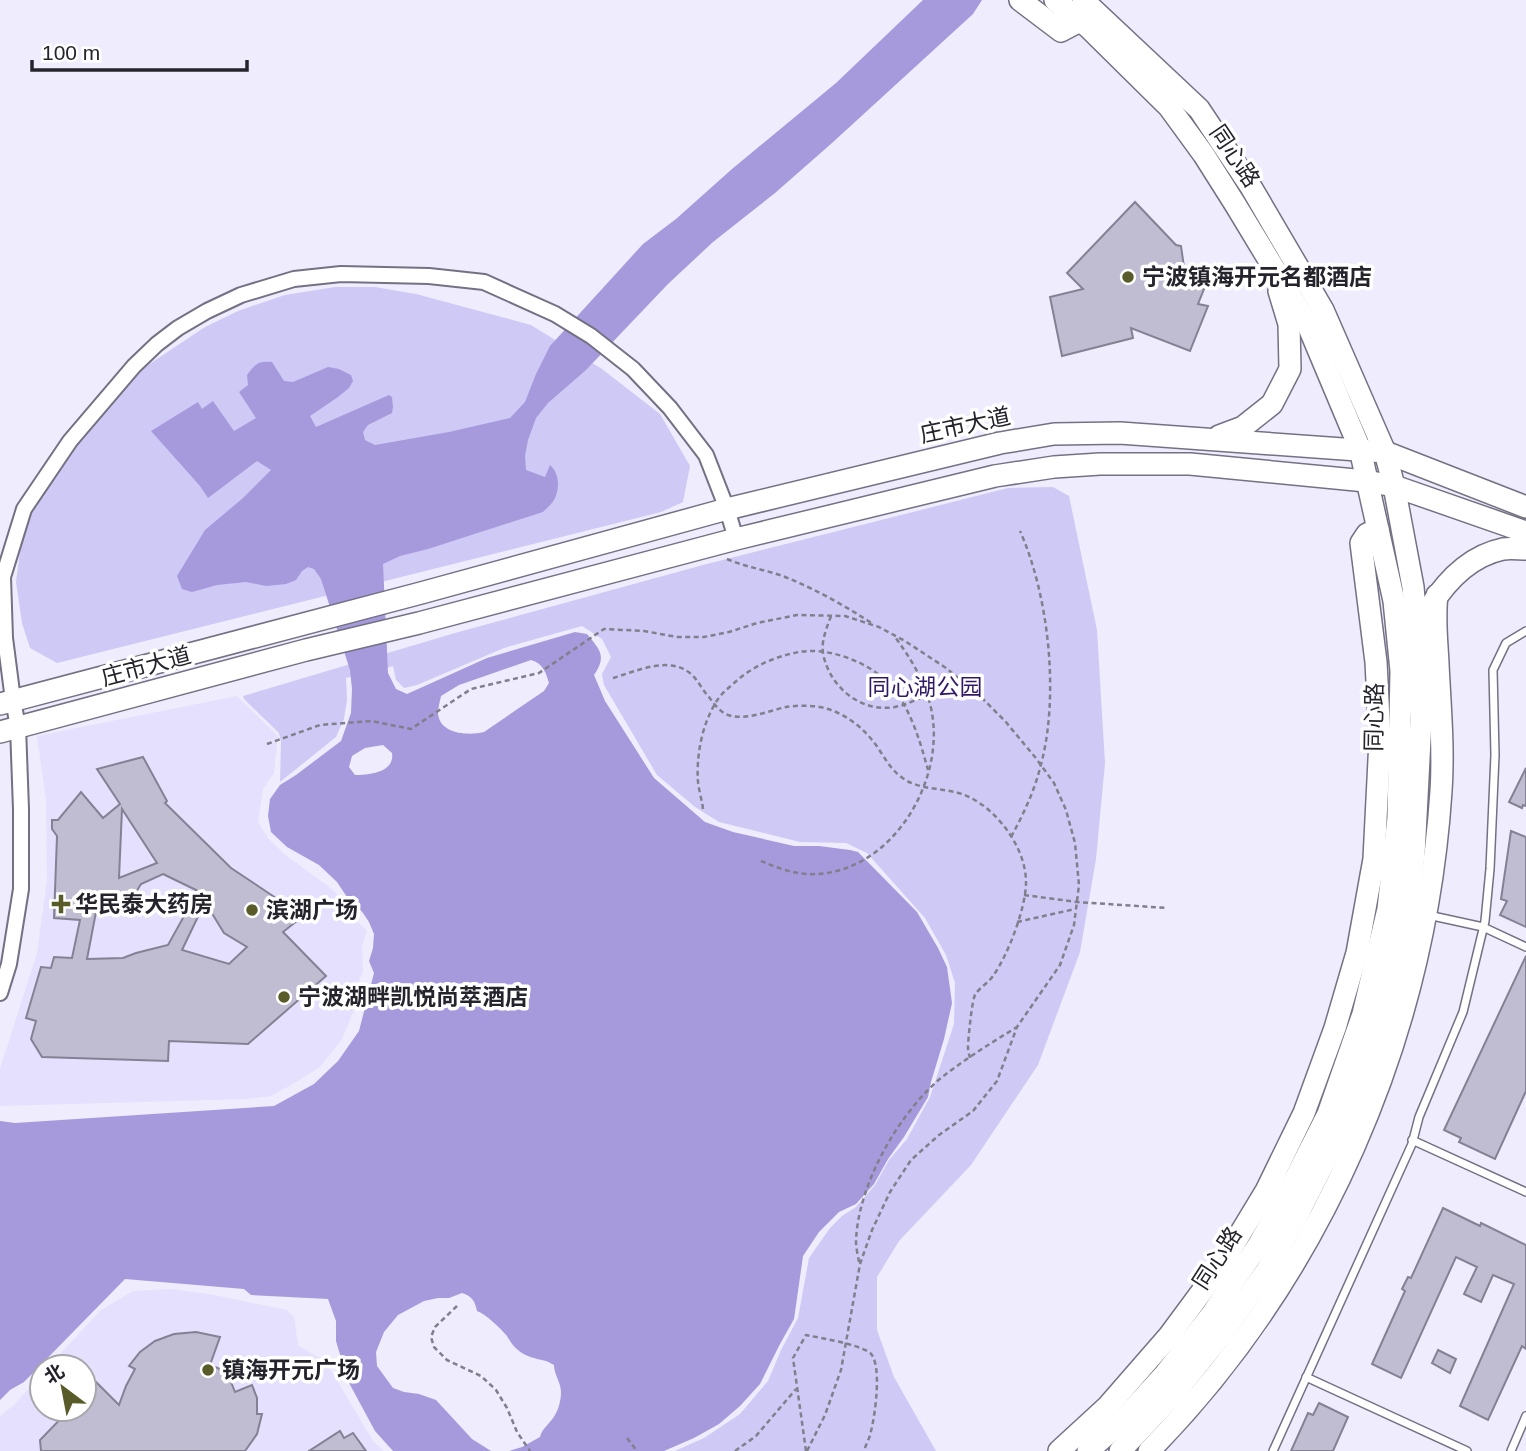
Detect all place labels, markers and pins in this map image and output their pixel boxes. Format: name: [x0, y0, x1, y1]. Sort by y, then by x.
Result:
place label: 宁波镇海开元名都酒店: [1142, 264, 1372, 290]
marker: 宁波镇海开元名都酒店: [1120, 269, 1136, 285]
place label: 华民泰大药房: [75, 891, 213, 917]
marker: 华民泰大药房: [53, 896, 69, 912]
place label: 滨湖广场: [266, 897, 358, 923]
marker: 滨湖广场: [244, 902, 260, 918]
place label: 宁波湖畔凯悦尚萃酒店: [298, 984, 528, 1010]
marker: 宁波湖畔凯悦尚萃酒店: [276, 989, 292, 1005]
place label: 镇海开元广场: [222, 1357, 360, 1383]
marker: 镇海开元广场: [200, 1362, 216, 1378]

